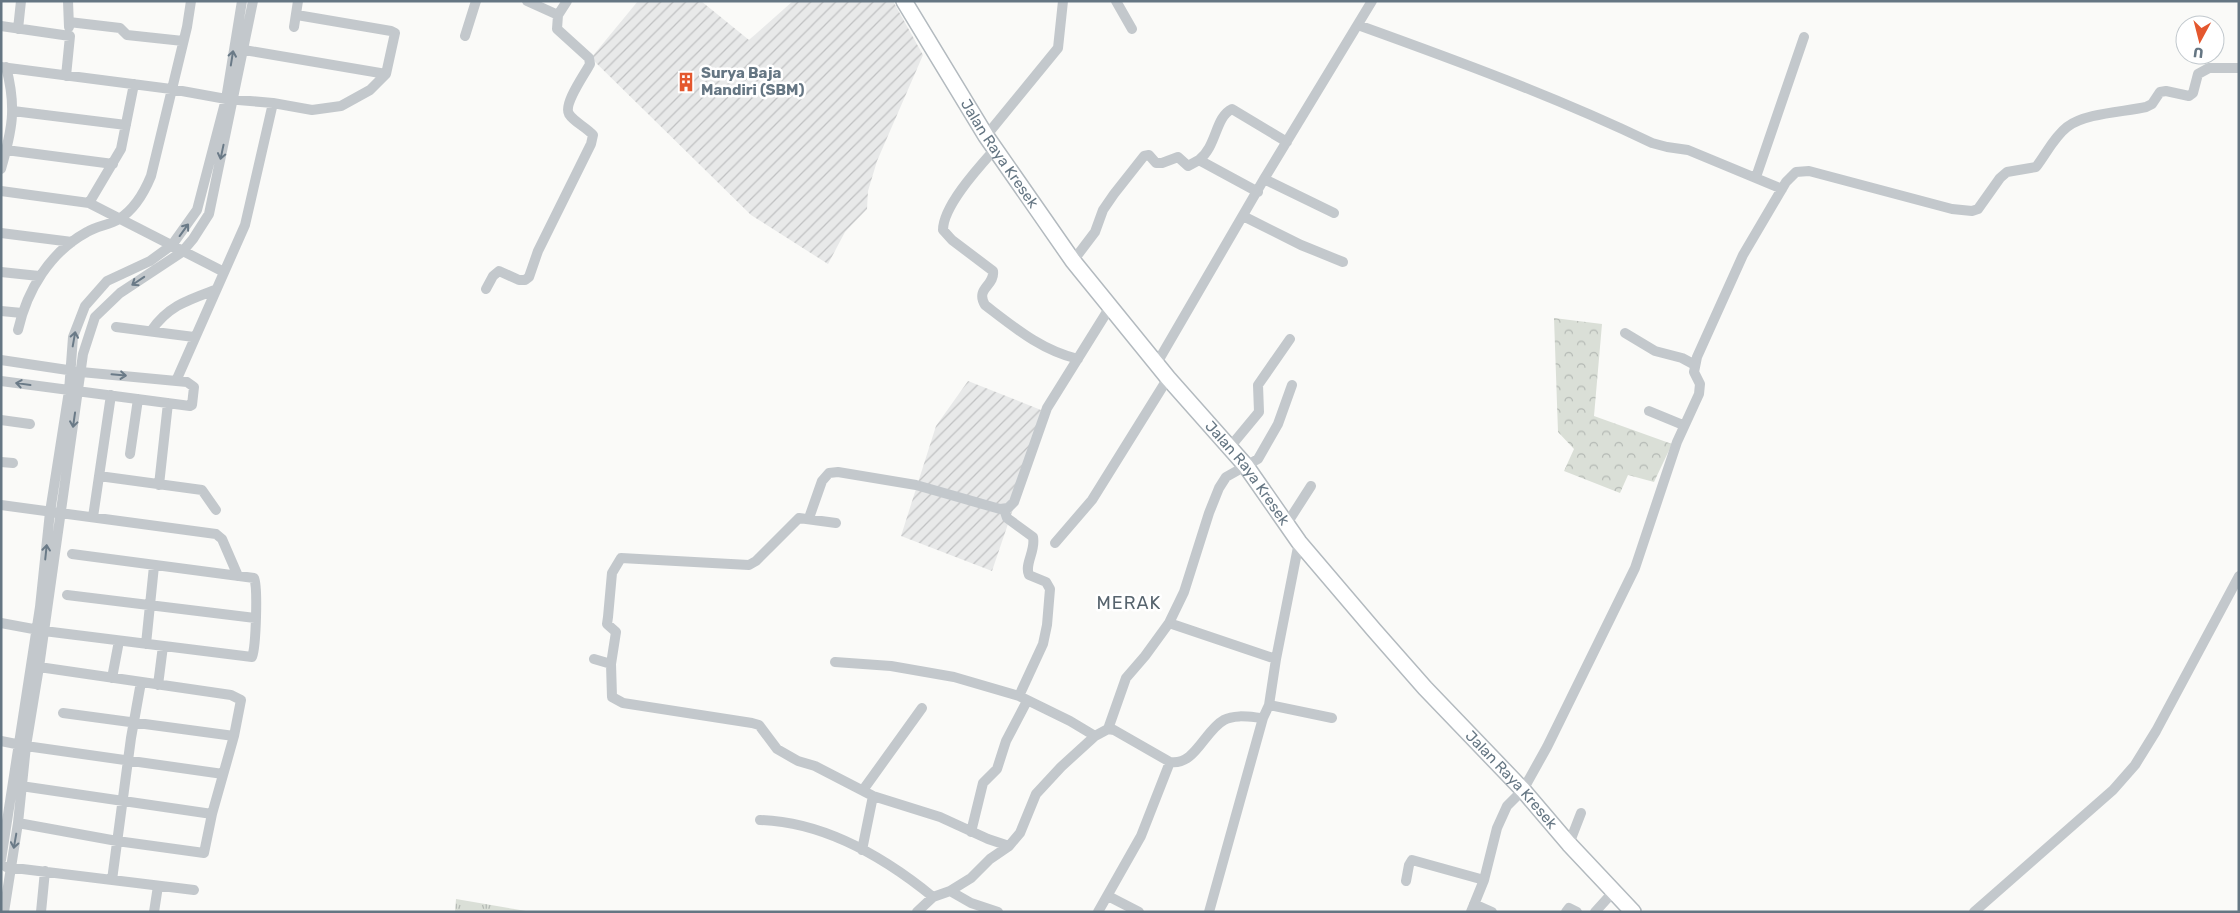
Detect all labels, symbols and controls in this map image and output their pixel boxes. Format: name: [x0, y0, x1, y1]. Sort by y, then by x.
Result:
north arrow: [2175, 15, 2225, 65]
text: U: [2192, 43, 2205, 61]
one-way arrow: [228, 50, 238, 66]
place label: Surya Baja Mandiri (SBM): [701, 64, 805, 99]
building icon: Surya Baja Mandiri (SBM): [675, 71, 697, 93]
street label: Jalan Raya Kresek: [957, 96, 1042, 212]
one-way arrow: [217, 143, 226, 159]
one-way arrow: [179, 223, 189, 237]
one-way arrow: [132, 276, 146, 286]
one-way arrow: [70, 332, 80, 348]
one-way arrow: [111, 371, 127, 380]
one-way arrow: [15, 379, 31, 389]
one-way arrow: [69, 412, 79, 428]
street label: Jalan Raya Kresek: [1201, 417, 1294, 529]
one-way arrow: [41, 545, 50, 561]
district label: MERAK: [1097, 592, 1161, 614]
street label: Jalan Raya Kresek: [1462, 727, 1561, 833]
one-way arrow: [10, 833, 20, 849]

